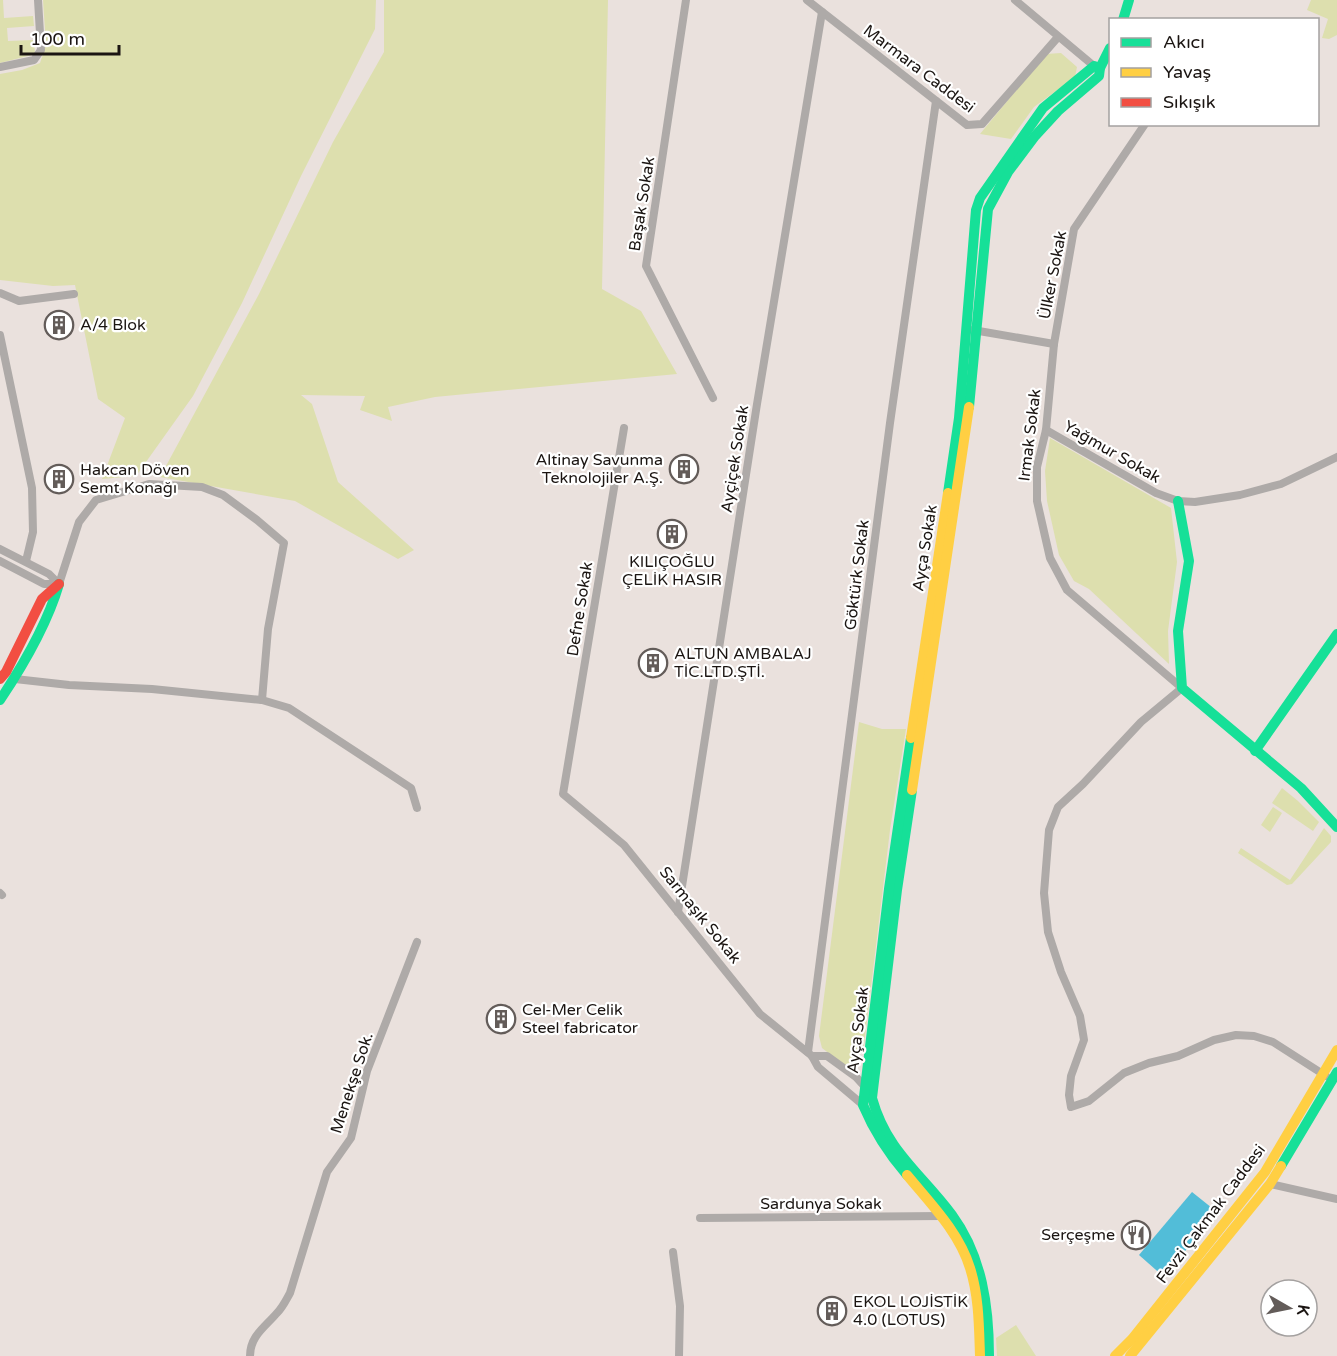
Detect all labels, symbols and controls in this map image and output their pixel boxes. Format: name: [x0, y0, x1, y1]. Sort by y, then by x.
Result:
scale bar: [21, 18, 118, 56]
legend: [1109, 18, 1319, 126]
street label: Marmara Caddesi: [859, 21, 979, 117]
text: 100 m: [30, 28, 85, 50]
text: Akıcı: [1163, 31, 1205, 53]
text: Yavaş: [1163, 61, 1211, 83]
text: Sıkışık: [1163, 91, 1216, 113]
street label: Başak Sokak: [625, 155, 659, 253]
street label: Ülker Sokak: [1035, 229, 1071, 321]
building icon: A/4 Blok: [43, 309, 75, 341]
place label: A/4 Blok: [80, 315, 146, 335]
street label: Irmak Sokak: [1014, 387, 1046, 482]
street label: Ayçiçek Sokak: [717, 404, 753, 514]
street label: Yağmur Sokak: [1060, 416, 1164, 488]
place label: Altinay Savunma Teknolojiler A.Ş.: [535, 450, 663, 488]
building icon: Altinay Savunma Teknolojiler A.Ş.: [668, 453, 700, 485]
place label: Hakcan Döven Semt Konağı: [80, 460, 190, 498]
building icon: Hakcan Döven Semt Konağı: [43, 463, 75, 495]
street label: Ayça Sokak: [908, 503, 942, 593]
building icon: KILIÇOĞLU ÇELİK HASIR: [656, 518, 688, 550]
street label: Göktürk Sokak: [840, 518, 874, 631]
place label: KILIÇOĞLU ÇELİK HASIR: [622, 552, 722, 590]
street label: Defne Sokak: [563, 560, 597, 658]
place label: ALTUN AMBALAJ TİC.LTD.ŞTİ.: [674, 644, 812, 682]
building icon: ALTUN AMBALAJ TİC.LTD.ŞTİ.: [637, 647, 669, 679]
street label: Sarmaşık Sokak: [655, 862, 745, 968]
street label: Ayça Sokak: [843, 985, 873, 1075]
place label: Cel-Mer Celik Steel fabricator: [522, 1000, 639, 1038]
building icon: Cel-Mer Celik Steel fabricator: [485, 1003, 517, 1035]
street label: Menekşe Sok.: [326, 1030, 378, 1136]
street label: Fevzi Çakmak Caddesi: [1152, 1140, 1270, 1288]
street label: Sardunya Sokak: [760, 1194, 882, 1214]
restaurant icon: Serçeşme: [1120, 1219, 1152, 1251]
place label: Serçeşme: [1041, 1225, 1115, 1245]
north arrow: [1259, 1278, 1319, 1338]
place label: EKOL LOJİSTİK 4.0 (LOTUS): [853, 1292, 968, 1330]
building icon: EKOL LOJİSTİK 4.0 (LOTUS): [816, 1295, 848, 1327]
text: K: [1292, 1303, 1314, 1317]

